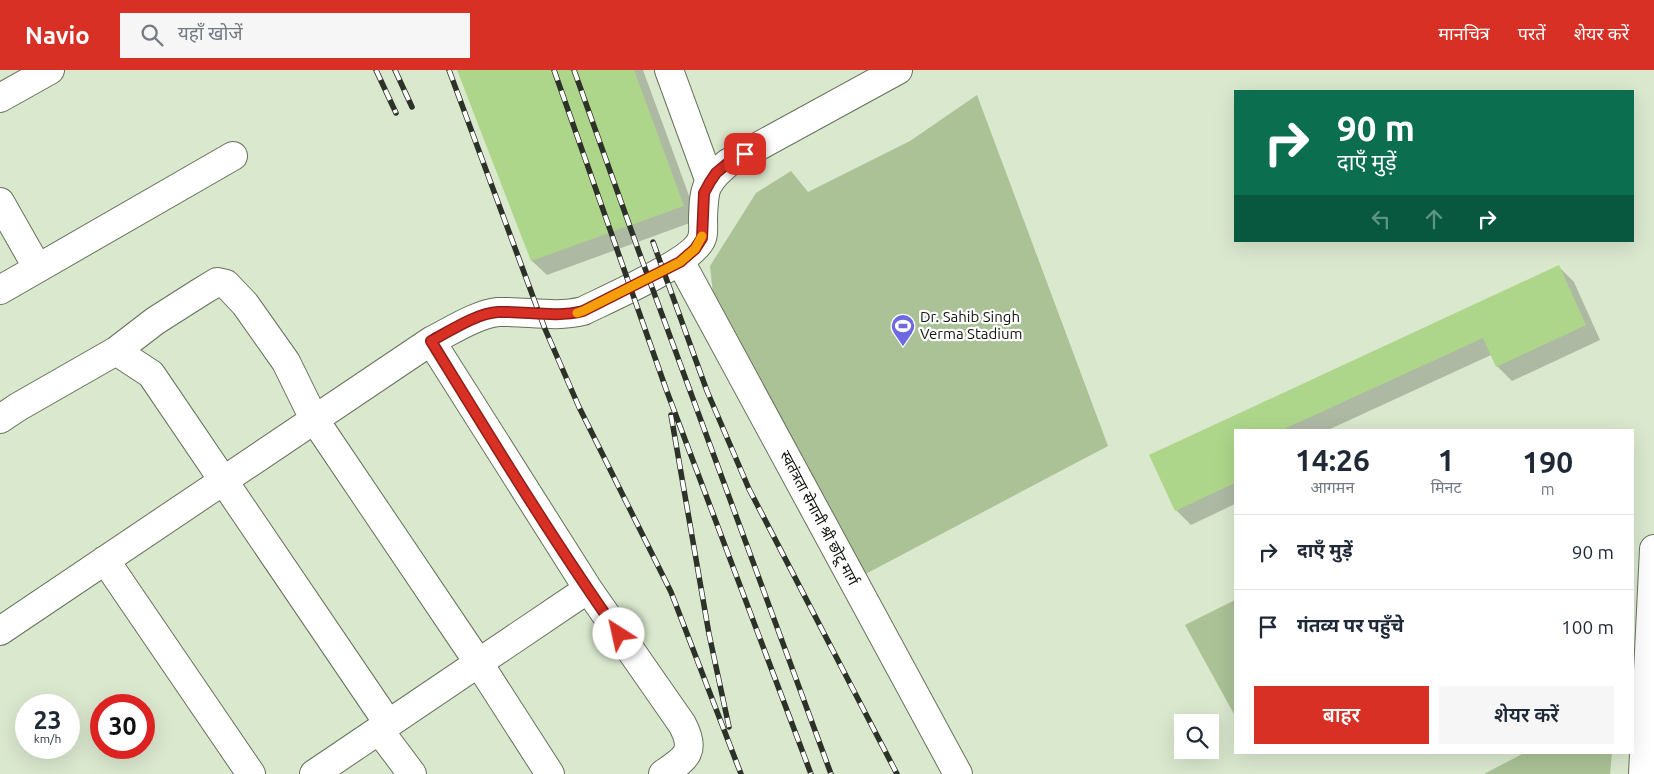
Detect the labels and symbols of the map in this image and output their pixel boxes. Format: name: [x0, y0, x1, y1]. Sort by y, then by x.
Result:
pin: [724, 133, 766, 175]
place label: Dr. Sahib Singh Verma Stadium: [920, 308, 1022, 342]
sports icon: Dr. Sahib Singh Verma Stadium: [890, 313, 916, 347]
street label: स्वतंत्रता सेनानी श्री छोटू मार्ग: [775, 448, 863, 590]
position arrow: [592, 607, 644, 659]
speed limit sign: 30: [90, 694, 155, 759]

